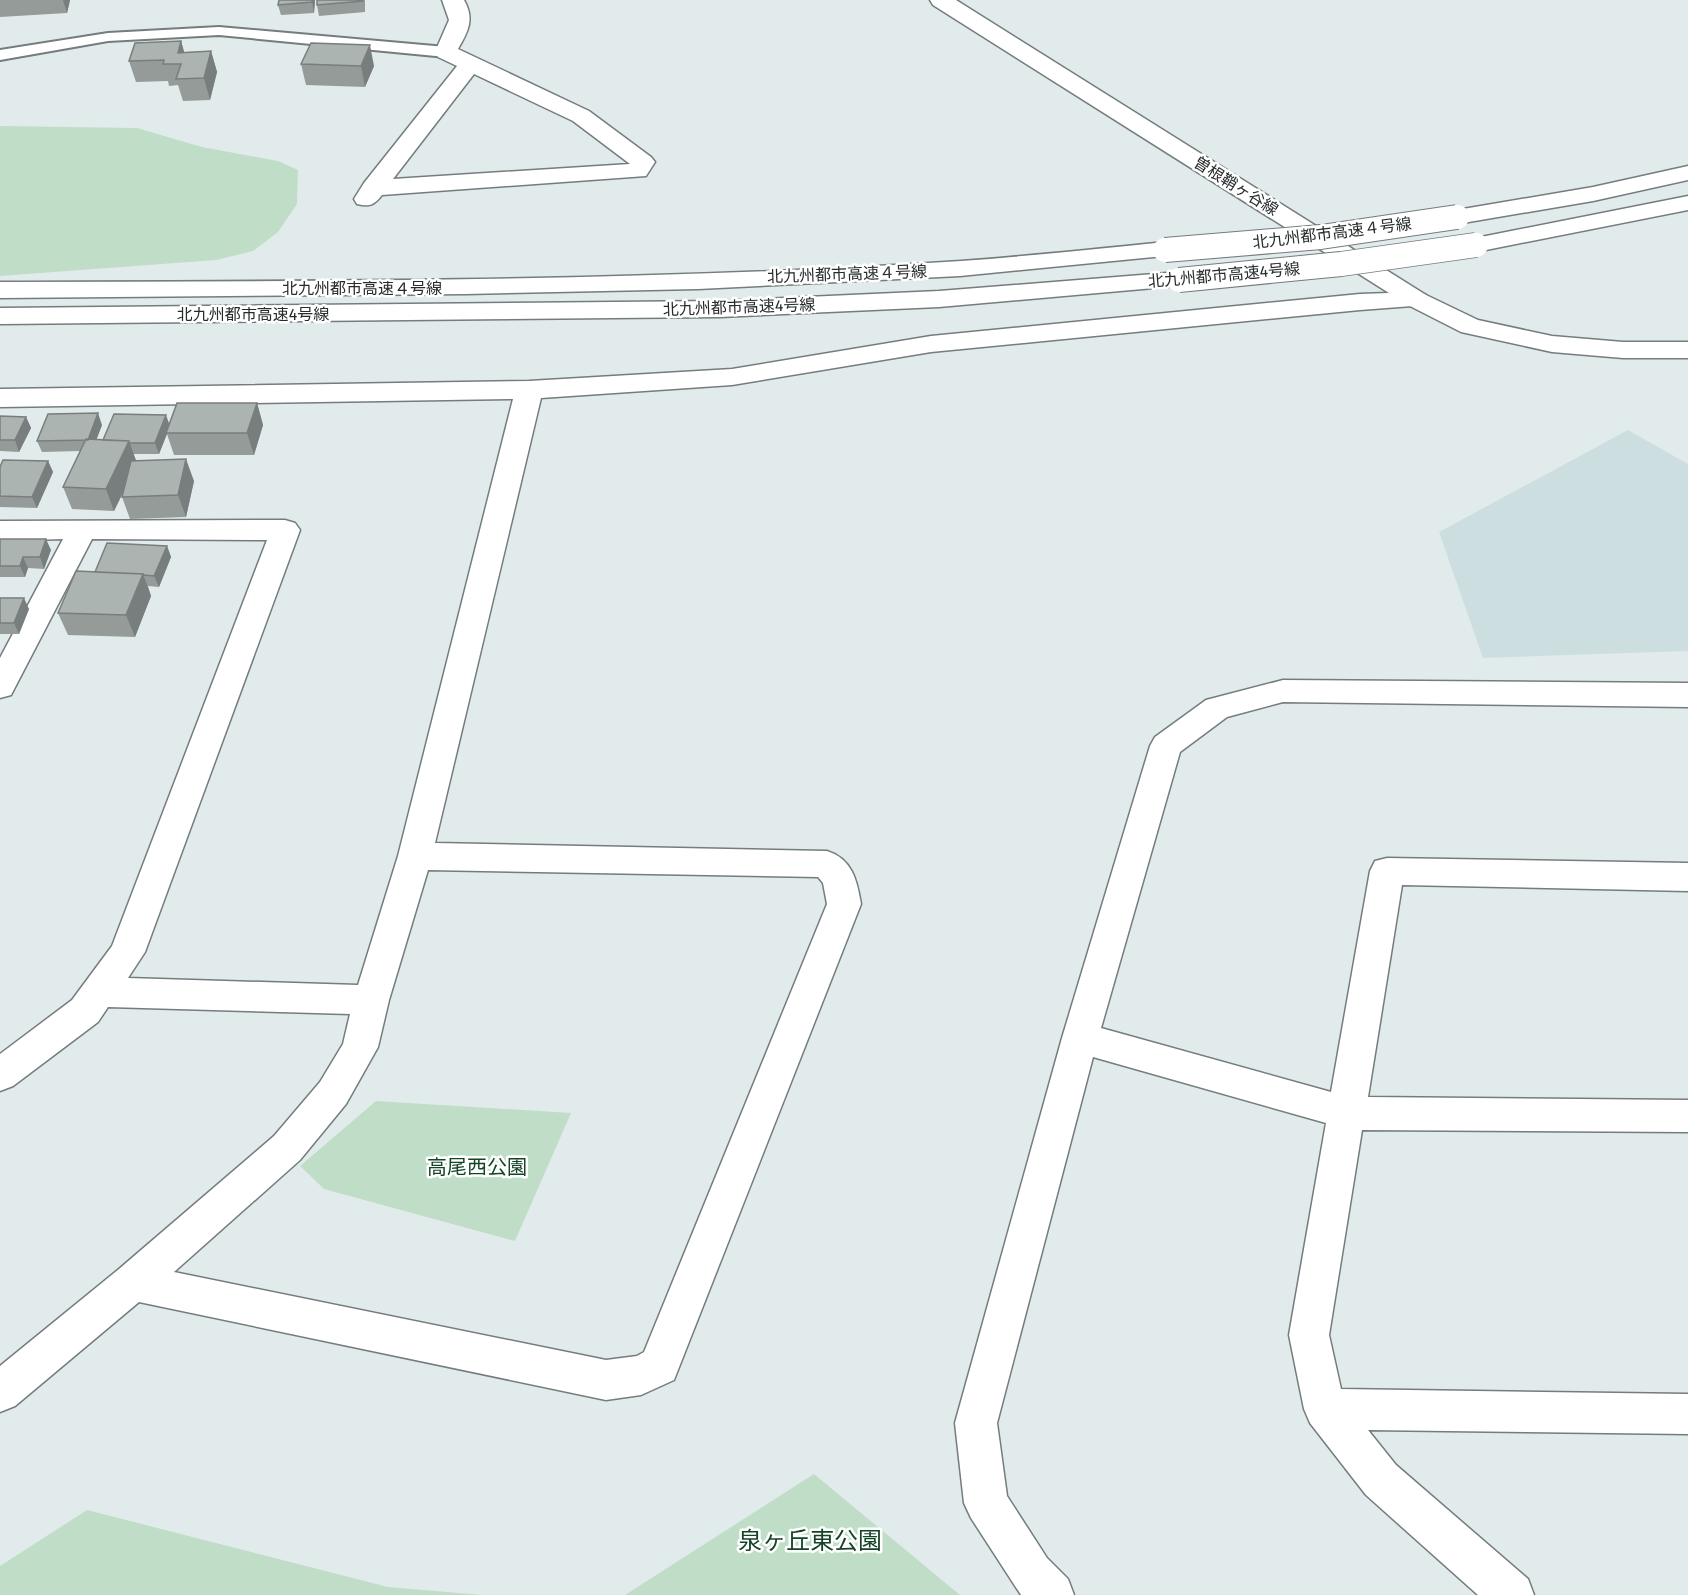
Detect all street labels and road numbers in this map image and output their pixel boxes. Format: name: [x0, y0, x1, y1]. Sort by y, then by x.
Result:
street label: 曽根鞘ヶ谷線: [1190, 153, 1282, 219]
street label: 北九州都市高速４号線: [1251, 214, 1413, 252]
street label: 北九州都市高速4号線: [1147, 259, 1301, 291]
street label: 北九州都市高速４号線: [767, 262, 927, 286]
street label: 北九州都市高速４号線: [282, 279, 442, 298]
street label: 北九州都市高速4号線: [662, 295, 816, 319]
street label: 北九州都市高速4号線: [177, 305, 329, 324]

